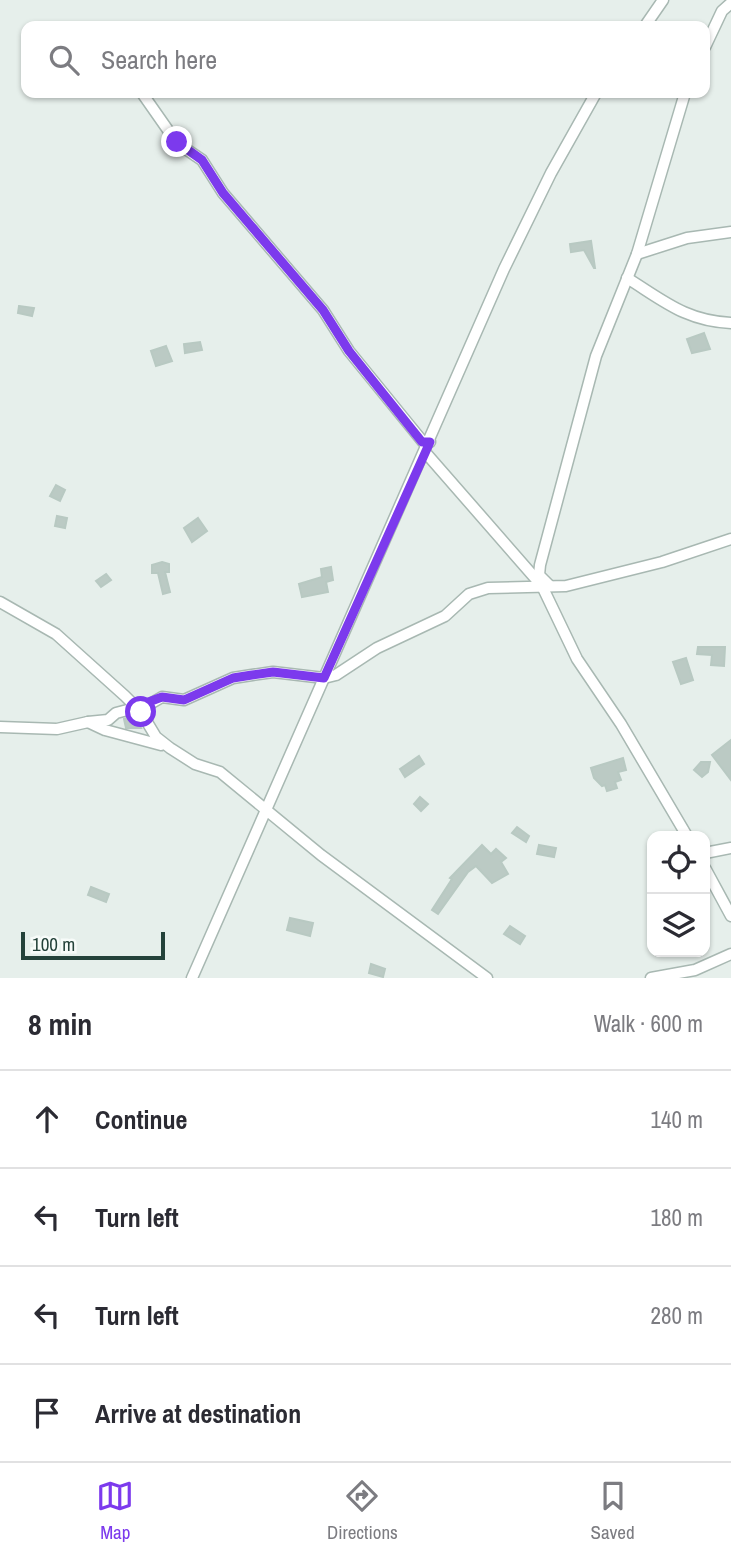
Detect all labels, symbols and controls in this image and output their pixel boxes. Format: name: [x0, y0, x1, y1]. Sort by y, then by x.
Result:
search box: [21, 21, 710, 98]
icon: search: [45, 41, 83, 79]
text: Search here: [101, 42, 217, 77]
route end: [161, 126, 192, 157]
route start: [125, 696, 156, 727]
map controls: [647, 831, 710, 957]
button: locate: [647, 831, 710, 894]
button: layers: [647, 894, 710, 957]
scale bar: [21, 929, 164, 961]
text: 100 m: [32, 931, 75, 957]
text: 8 min: [28, 1004, 92, 1044]
text: Walk · 600 m: [594, 1008, 703, 1039]
icon: ahead: [28, 1100, 66, 1138]
text: Continue: [95, 1102, 187, 1137]
text: 140 m: [651, 1104, 703, 1135]
icon: left: [28, 1198, 66, 1236]
text: Turn left: [95, 1200, 179, 1235]
text: 180 m: [651, 1202, 703, 1233]
icon: left: [28, 1296, 66, 1334]
text: Turn left: [95, 1298, 179, 1333]
text: 280 m: [651, 1300, 703, 1331]
icon: arrive: [28, 1394, 66, 1432]
text: Arrive at destination: [95, 1396, 301, 1431]
tab: Map: [96, 1477, 134, 1545]
tab: Directions: [327, 1477, 398, 1545]
tab: Saved: [591, 1477, 635, 1545]

